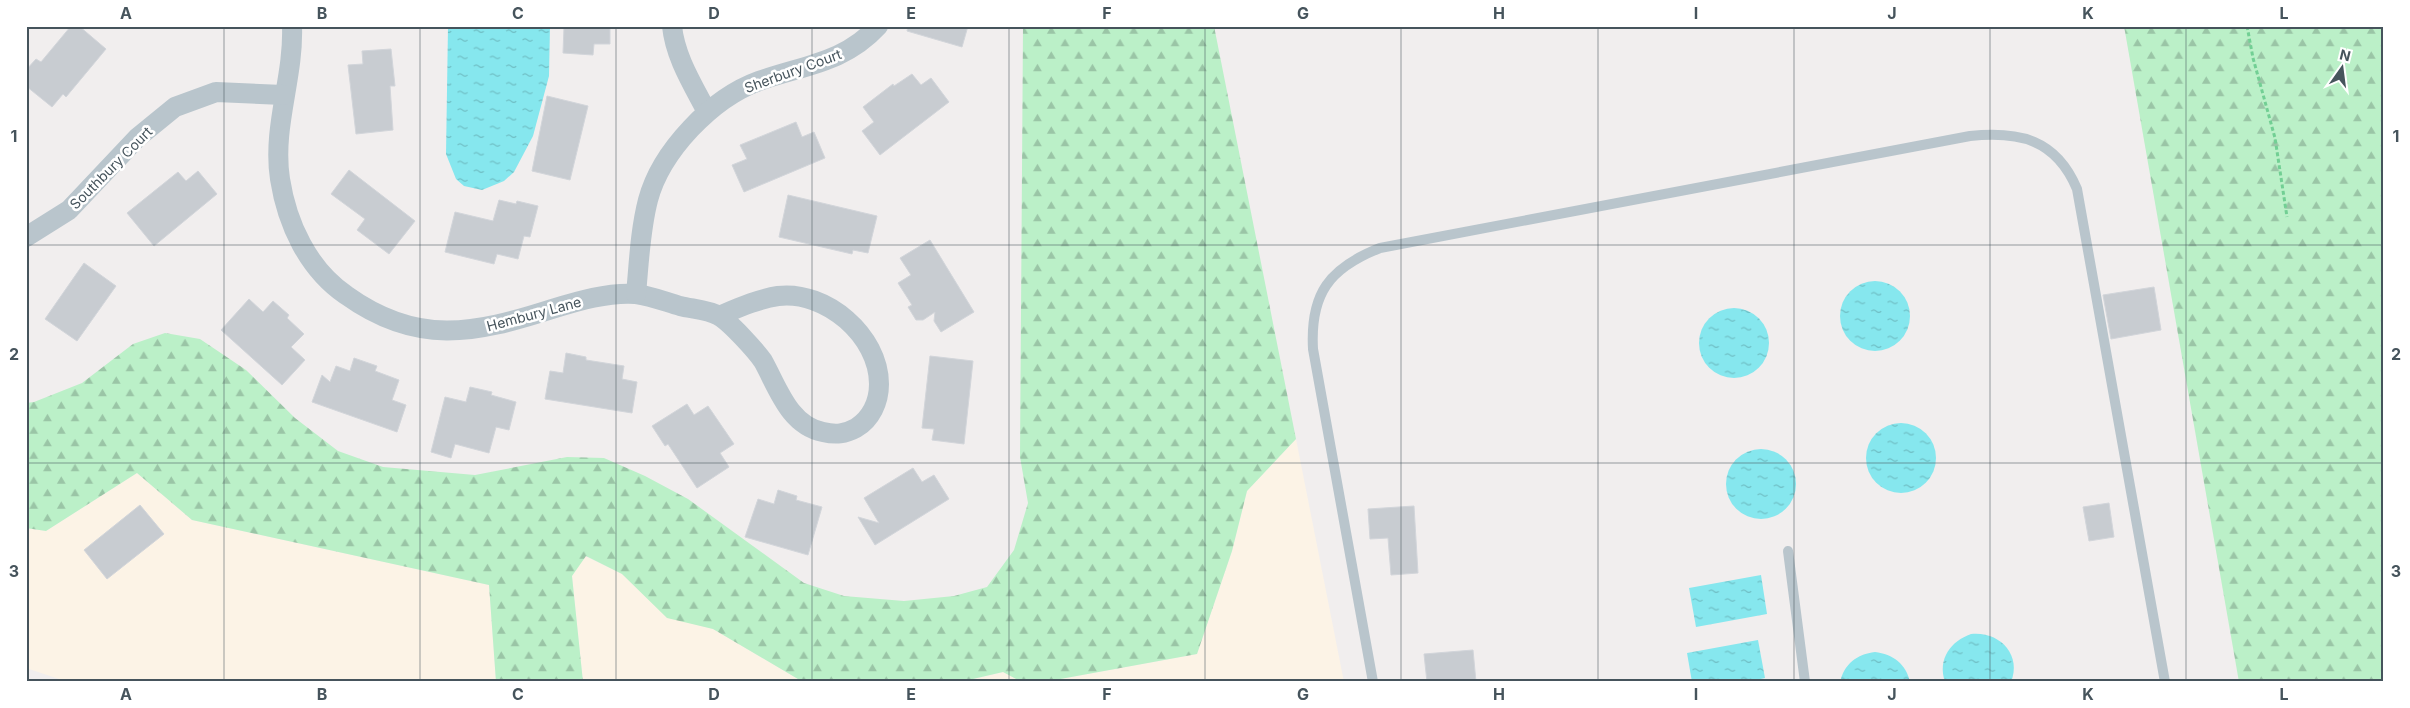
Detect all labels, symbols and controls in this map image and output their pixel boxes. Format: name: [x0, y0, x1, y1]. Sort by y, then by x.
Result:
text: A: [120, 3, 132, 23]
text: B: [317, 3, 327, 23]
text: C: [512, 3, 524, 23]
text: D: [708, 3, 720, 23]
text: E: [906, 3, 916, 23]
text: F: [1102, 3, 1112, 23]
text: G: [1297, 3, 1309, 23]
text: H: [1493, 3, 1505, 23]
text: I: [1694, 3, 1698, 23]
text: J: [1887, 3, 1897, 23]
text: K: [2082, 3, 2094, 23]
text: L: [2279, 3, 2289, 23]
north arrow: [2318, 42, 2368, 92]
street label: Sherbury Court: [742, 45, 844, 96]
text: N: [2338, 45, 2352, 64]
street label: Southbury Court: [66, 123, 156, 212]
text: 1: [11, 126, 17, 146]
text: 1: [2393, 126, 2399, 146]
street label: Hembury Lane: [485, 293, 583, 334]
text: 2: [9, 344, 19, 364]
text: 2: [2391, 344, 2401, 364]
text: 3: [9, 561, 19, 581]
text: 3: [2391, 561, 2401, 581]
text: A: [120, 684, 132, 704]
text: B: [317, 684, 327, 704]
text: C: [512, 684, 524, 704]
text: D: [708, 684, 720, 704]
text: E: [906, 684, 916, 704]
text: F: [1102, 684, 1112, 704]
text: G: [1297, 684, 1309, 704]
text: H: [1493, 684, 1505, 704]
text: I: [1694, 684, 1698, 704]
text: J: [1887, 684, 1897, 704]
text: K: [2082, 684, 2094, 704]
text: L: [2279, 684, 2289, 704]

